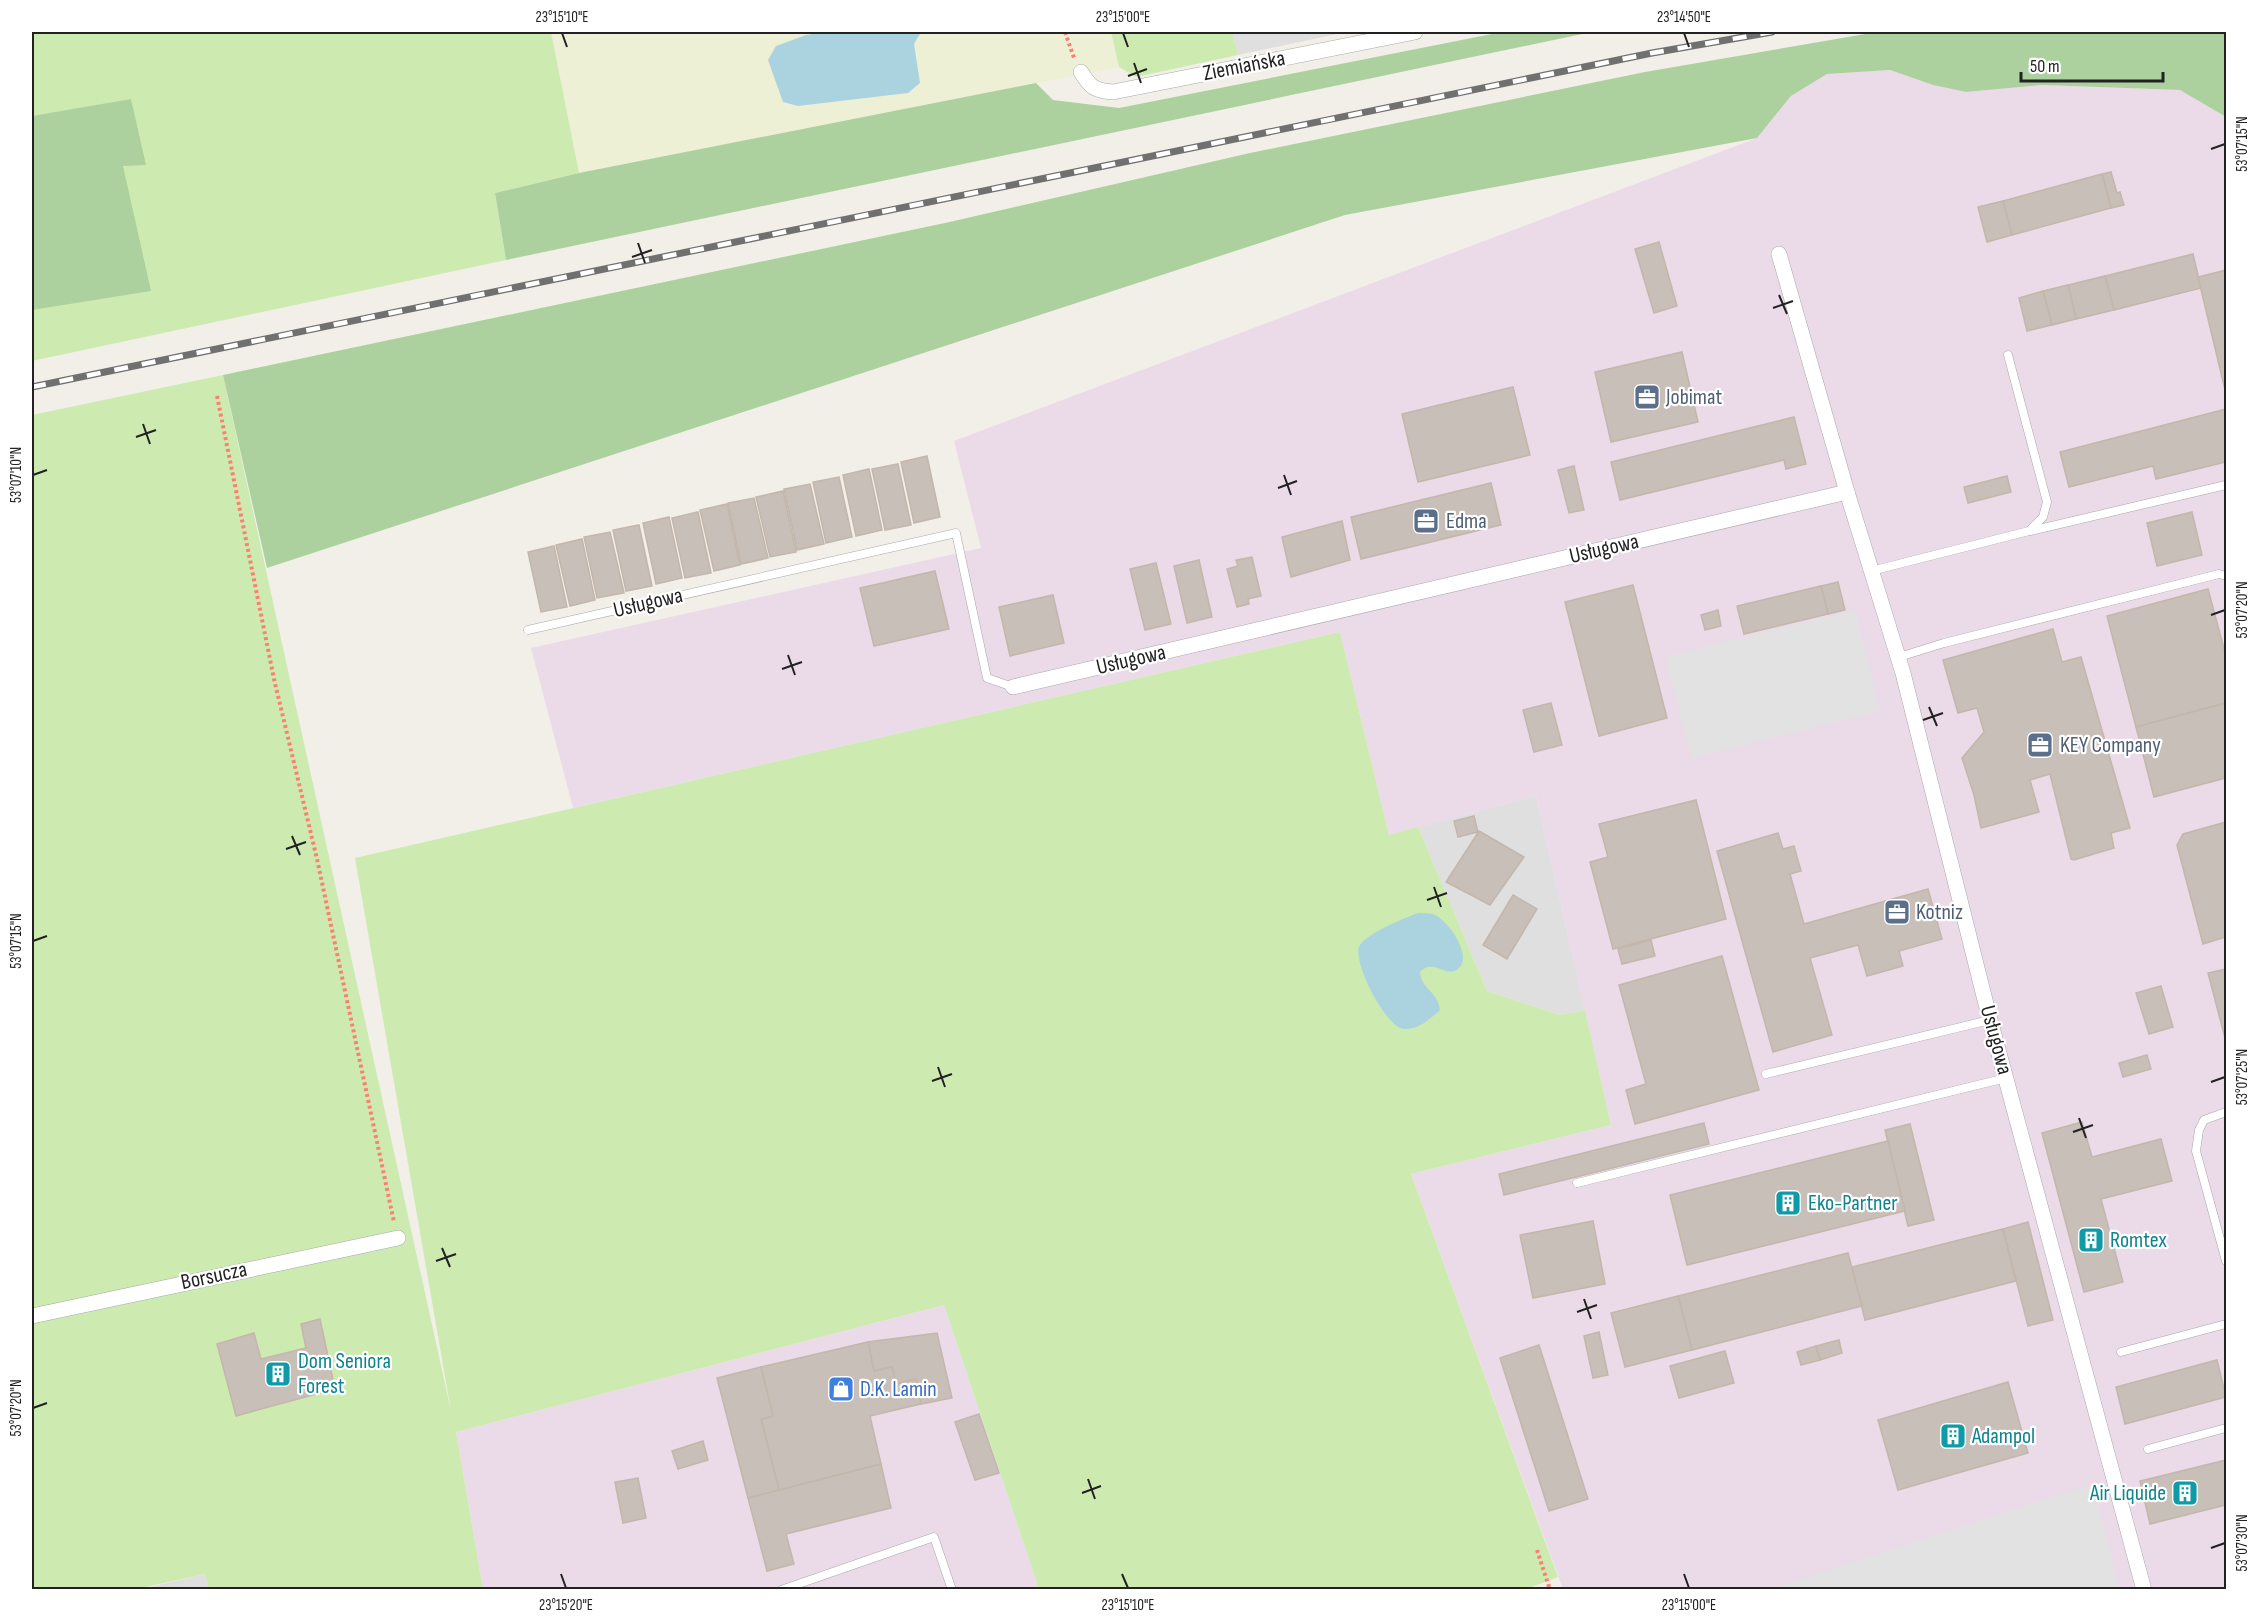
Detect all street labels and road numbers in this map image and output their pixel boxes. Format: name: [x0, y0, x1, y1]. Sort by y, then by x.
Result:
street label: Ziemiańska: [1201, 45, 1287, 87]
street label: Usługowa: [1567, 528, 1641, 570]
street label: Usługowa: [611, 582, 685, 624]
street label: Usługowa: [1094, 639, 1168, 681]
street label: Usługowa: [1974, 1003, 2018, 1077]
street label: Borsucza: [178, 1256, 250, 1296]

